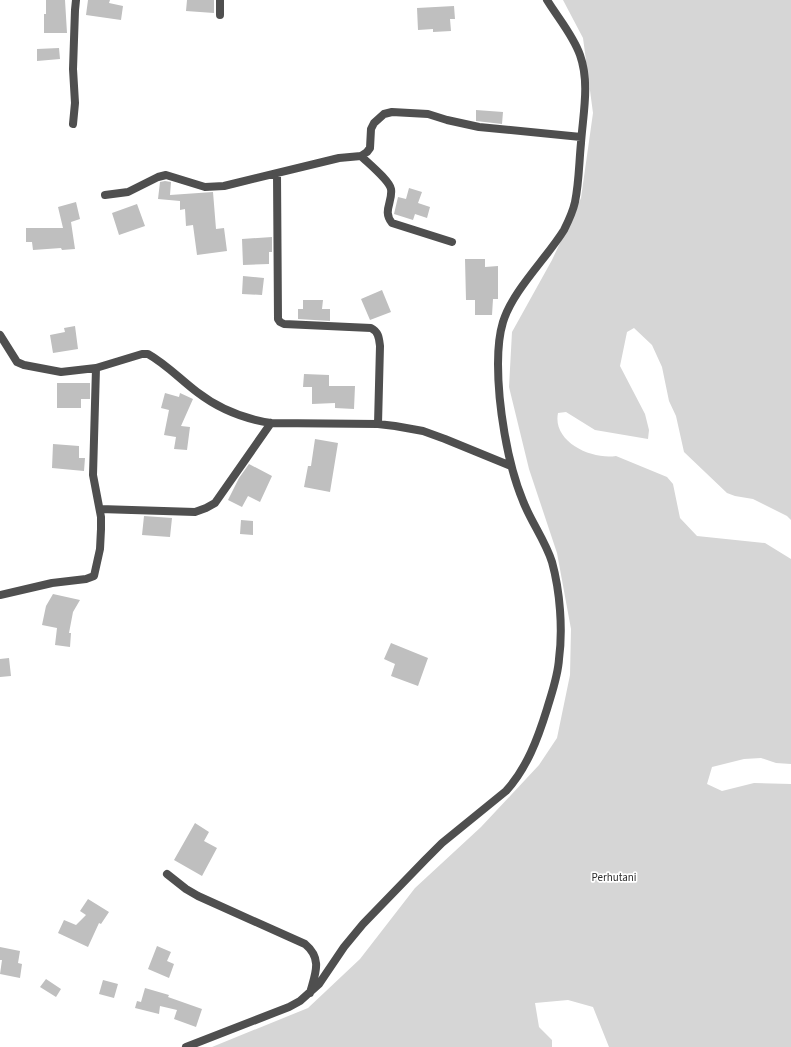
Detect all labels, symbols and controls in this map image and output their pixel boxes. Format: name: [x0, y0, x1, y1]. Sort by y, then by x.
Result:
park label: Perhutani: [592, 870, 636, 885]

